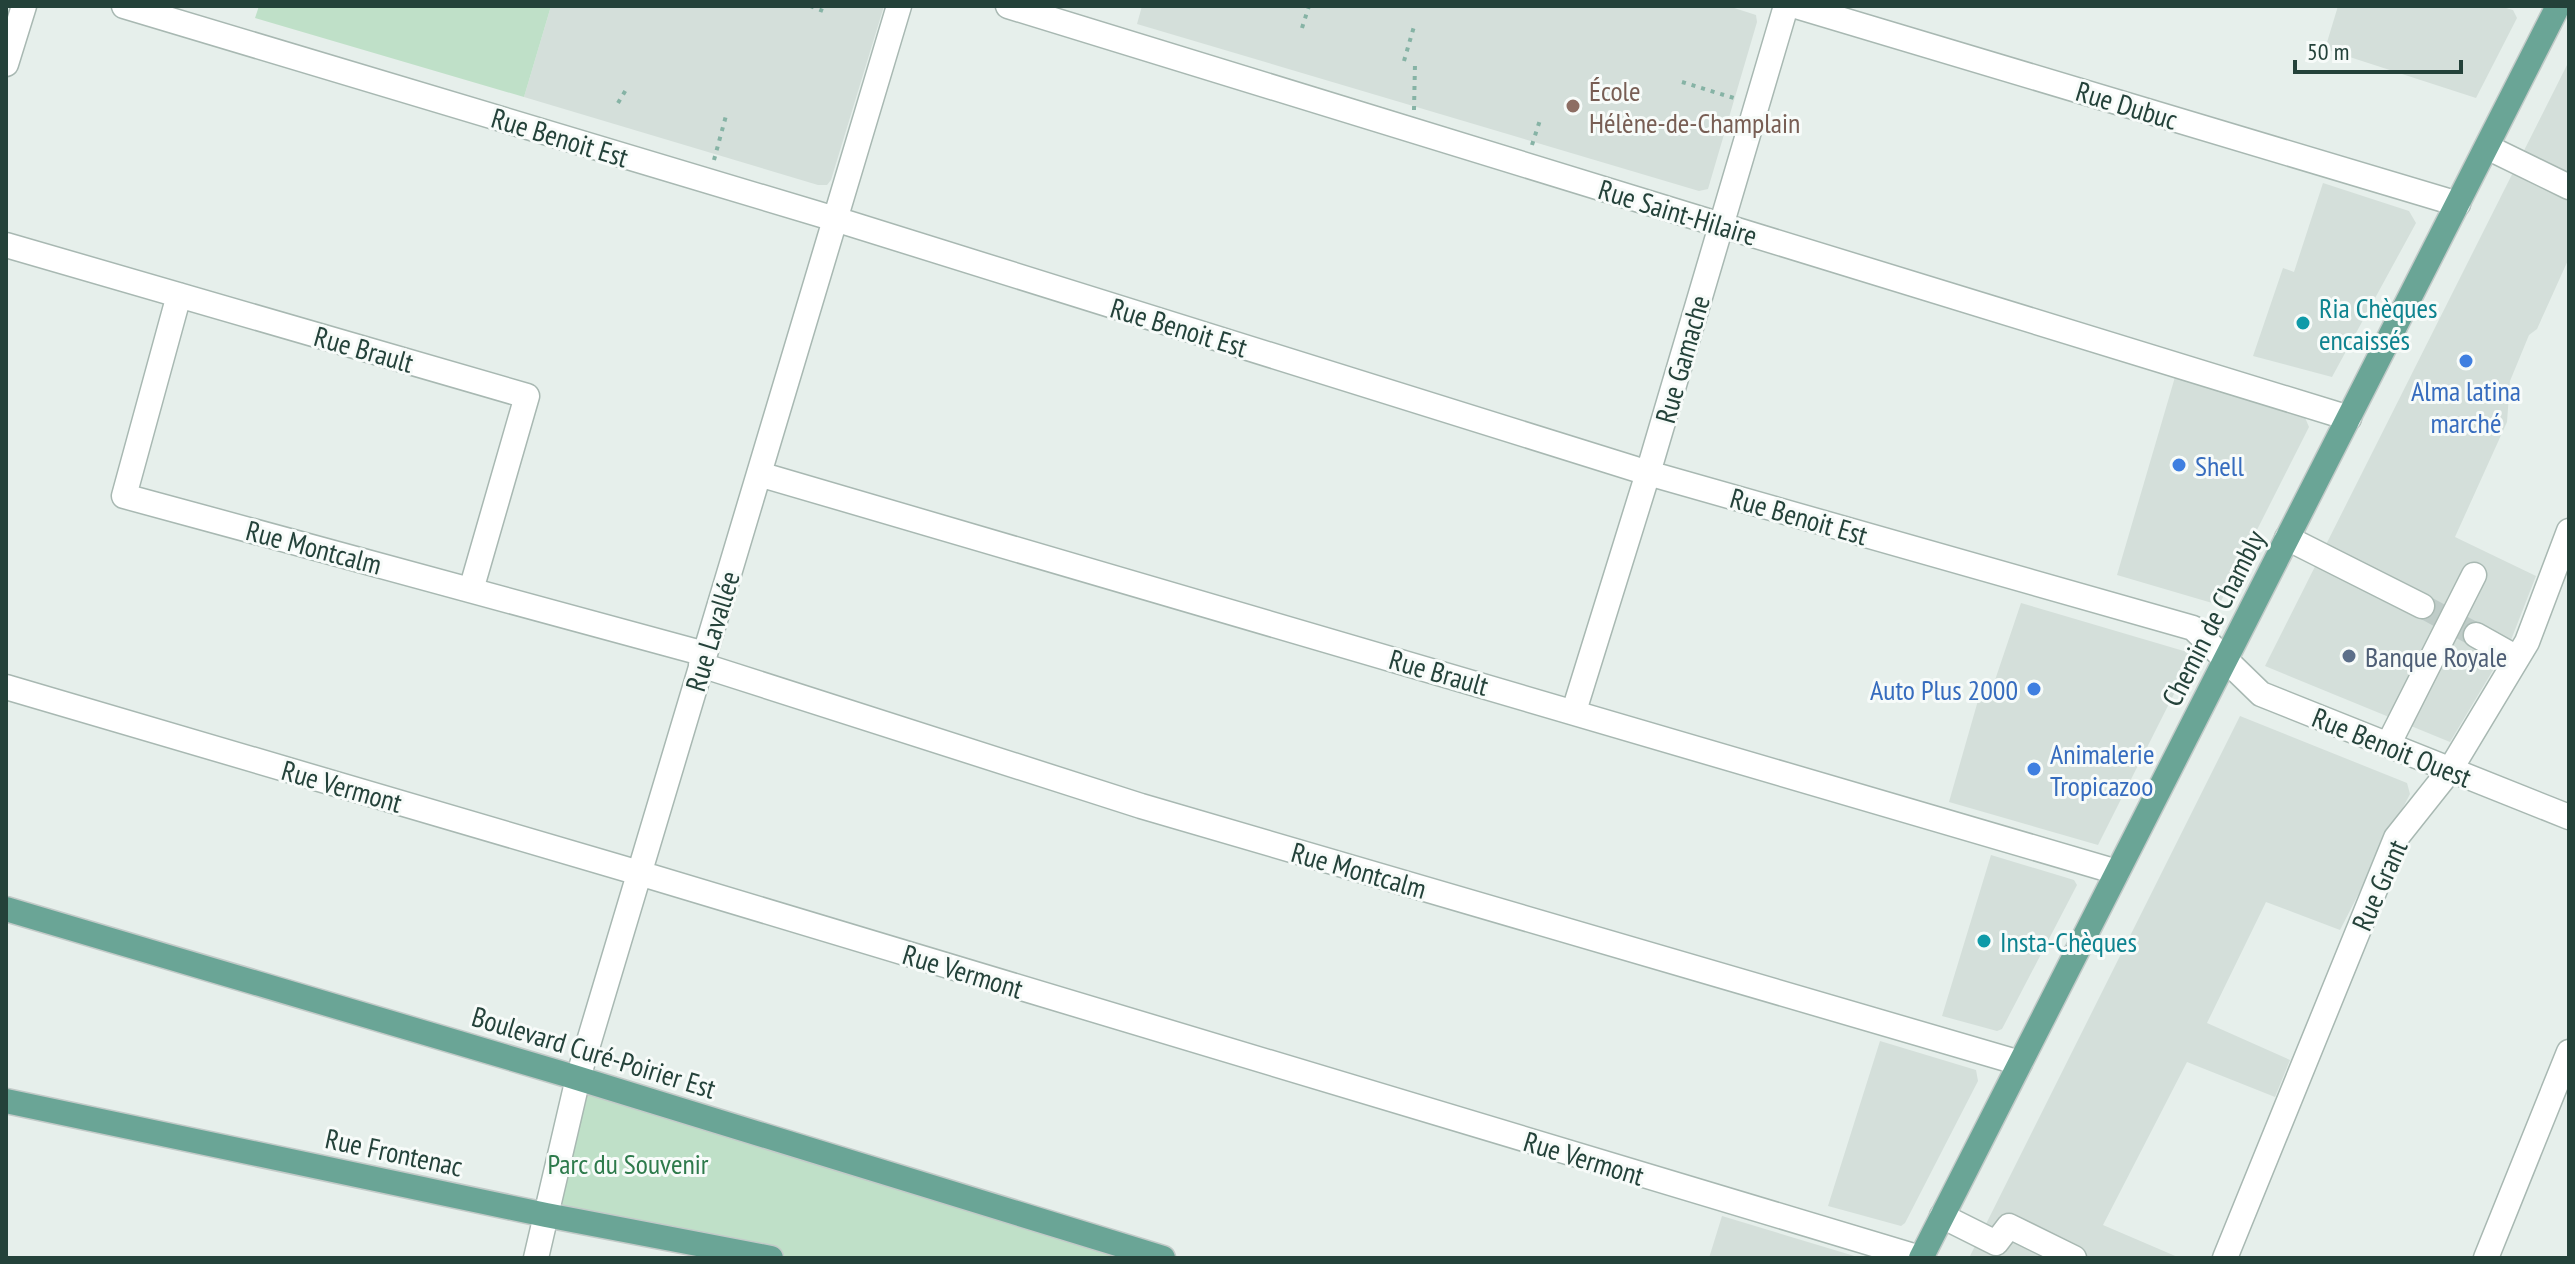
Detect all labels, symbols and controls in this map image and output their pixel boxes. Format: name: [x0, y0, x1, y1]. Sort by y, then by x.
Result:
scale bar: [2295, 24, 2461, 74]
text: 50 m: [2307, 36, 2349, 67]
place label: École Hélène-de-Champlain: [1589, 72, 1800, 141]
street label: Rue Dubuc: [2072, 72, 2182, 138]
marker: École Hélène-de-Champlain: [1564, 97, 1582, 115]
street label: Rue Benoit Est: [487, 99, 633, 175]
street label: Rue Saint-Hilaire: [1594, 170, 1762, 254]
street label: Rue Benoit Est: [1106, 289, 1252, 365]
place label: Ria Chèques encaissés: [2319, 289, 2437, 358]
street label: Rue Gamache: [1646, 291, 1718, 427]
marker: Ria Chèques encaissés: [2294, 314, 2312, 332]
street label: Rue Brault: [310, 317, 418, 381]
marker: Alma latina marché: [2457, 352, 2475, 370]
place label: Alma latina marché: [2411, 372, 2521, 441]
place label: Shell: [2195, 447, 2244, 484]
marker: Shell: [2170, 456, 2188, 474]
street label: Rue Benoit Est: [1726, 479, 1872, 553]
street label: Rue Montcalm: [242, 511, 386, 583]
street label: Chemin de Chambly: [2153, 523, 2273, 712]
street label: Rue Lavallée: [676, 567, 748, 695]
place label: Banque Royale: [2365, 638, 2507, 675]
street label: Rue Brault: [1385, 640, 1493, 704]
marker: Banque Royale: [2340, 647, 2358, 665]
place label: Auto Plus 2000: [1870, 671, 2018, 708]
marker: Auto Plus 2000: [2025, 680, 2043, 698]
street label: Rue Benoit Ouest: [2307, 698, 2477, 796]
place label: Animalerie Tropicazoo: [2050, 735, 2154, 804]
street label: Rue Vermont: [278, 751, 407, 821]
marker: Animalerie Tropicazoo: [2025, 760, 2043, 778]
street label: Rue Montcalm: [1287, 833, 1431, 907]
street label: Rue Grant: [2343, 833, 2415, 936]
place label: Insta-Chèques: [2000, 923, 2137, 960]
marker: Insta-Chèques: [1975, 932, 1993, 950]
street label: Rue Vermont: [899, 935, 1028, 1007]
street label: Boulevard Curé-Poirier Est: [468, 997, 721, 1107]
street label: Rue Frontenac: [322, 1119, 466, 1185]
street label: Rue Vermont: [1520, 1122, 1649, 1194]
park label: Parc du Souvenir: [547, 1145, 709, 1182]

